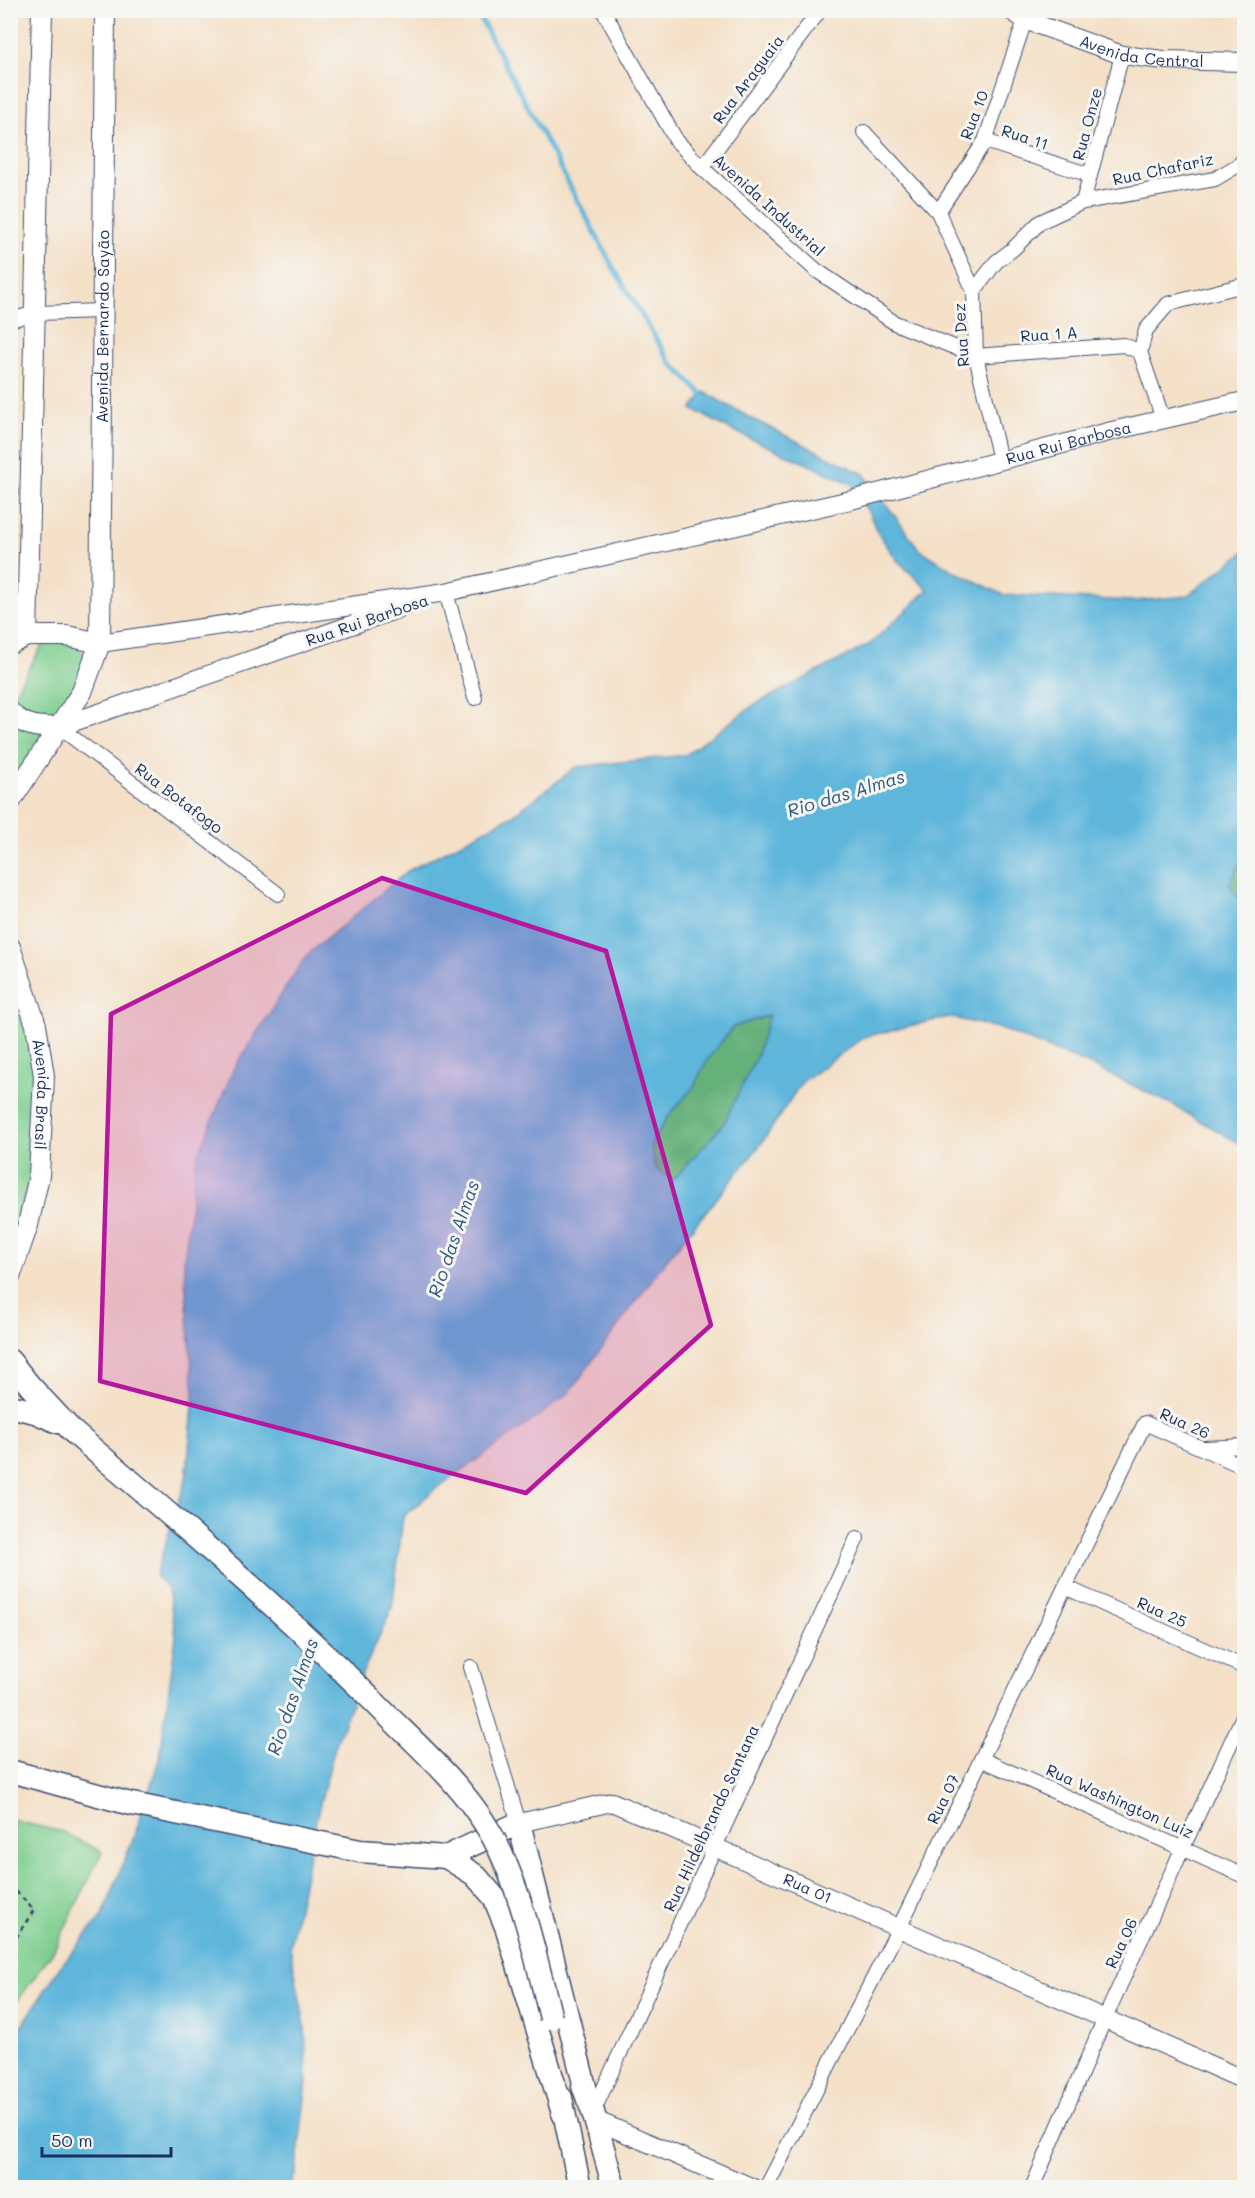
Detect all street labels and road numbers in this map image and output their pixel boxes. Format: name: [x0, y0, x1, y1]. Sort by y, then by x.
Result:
street label: Rua Araguaia: [707, 30, 788, 127]
street label: Avenida Central: [1077, 30, 1204, 71]
street label: Rua Onze: [1067, 85, 1106, 163]
street label: Rua 10: [955, 87, 993, 142]
street label: Rua 11: [999, 119, 1051, 154]
street label: Rua Chafariz: [1111, 148, 1215, 189]
street label: Avenida Industrial: [709, 149, 830, 260]
street label: Avenida Bernardo Sayão: [91, 230, 113, 423]
street label: Rua Dez: [948, 302, 973, 368]
street label: Rua 1 A: [1020, 321, 1078, 346]
street label: Rua Rui Barbosa: [1003, 416, 1133, 469]
street label: Rua Rui Barbosa: [303, 589, 431, 650]
street label: Rua Botafogo: [131, 758, 228, 838]
street label: Avenida Brasil: [28, 1037, 55, 1150]
street label: Rua 26: [1157, 1402, 1214, 1443]
street label: Rua 25: [1134, 1591, 1190, 1632]
street label: Rua Hildelbrando Santana: [658, 1721, 763, 1915]
street label: Rua Washington Luiz: [1043, 1759, 1197, 1843]
street label: Rua 07: [922, 1770, 964, 1827]
street label: Rua 01: [780, 1868, 835, 1907]
street label: Rua 06: [1100, 1914, 1141, 1972]

